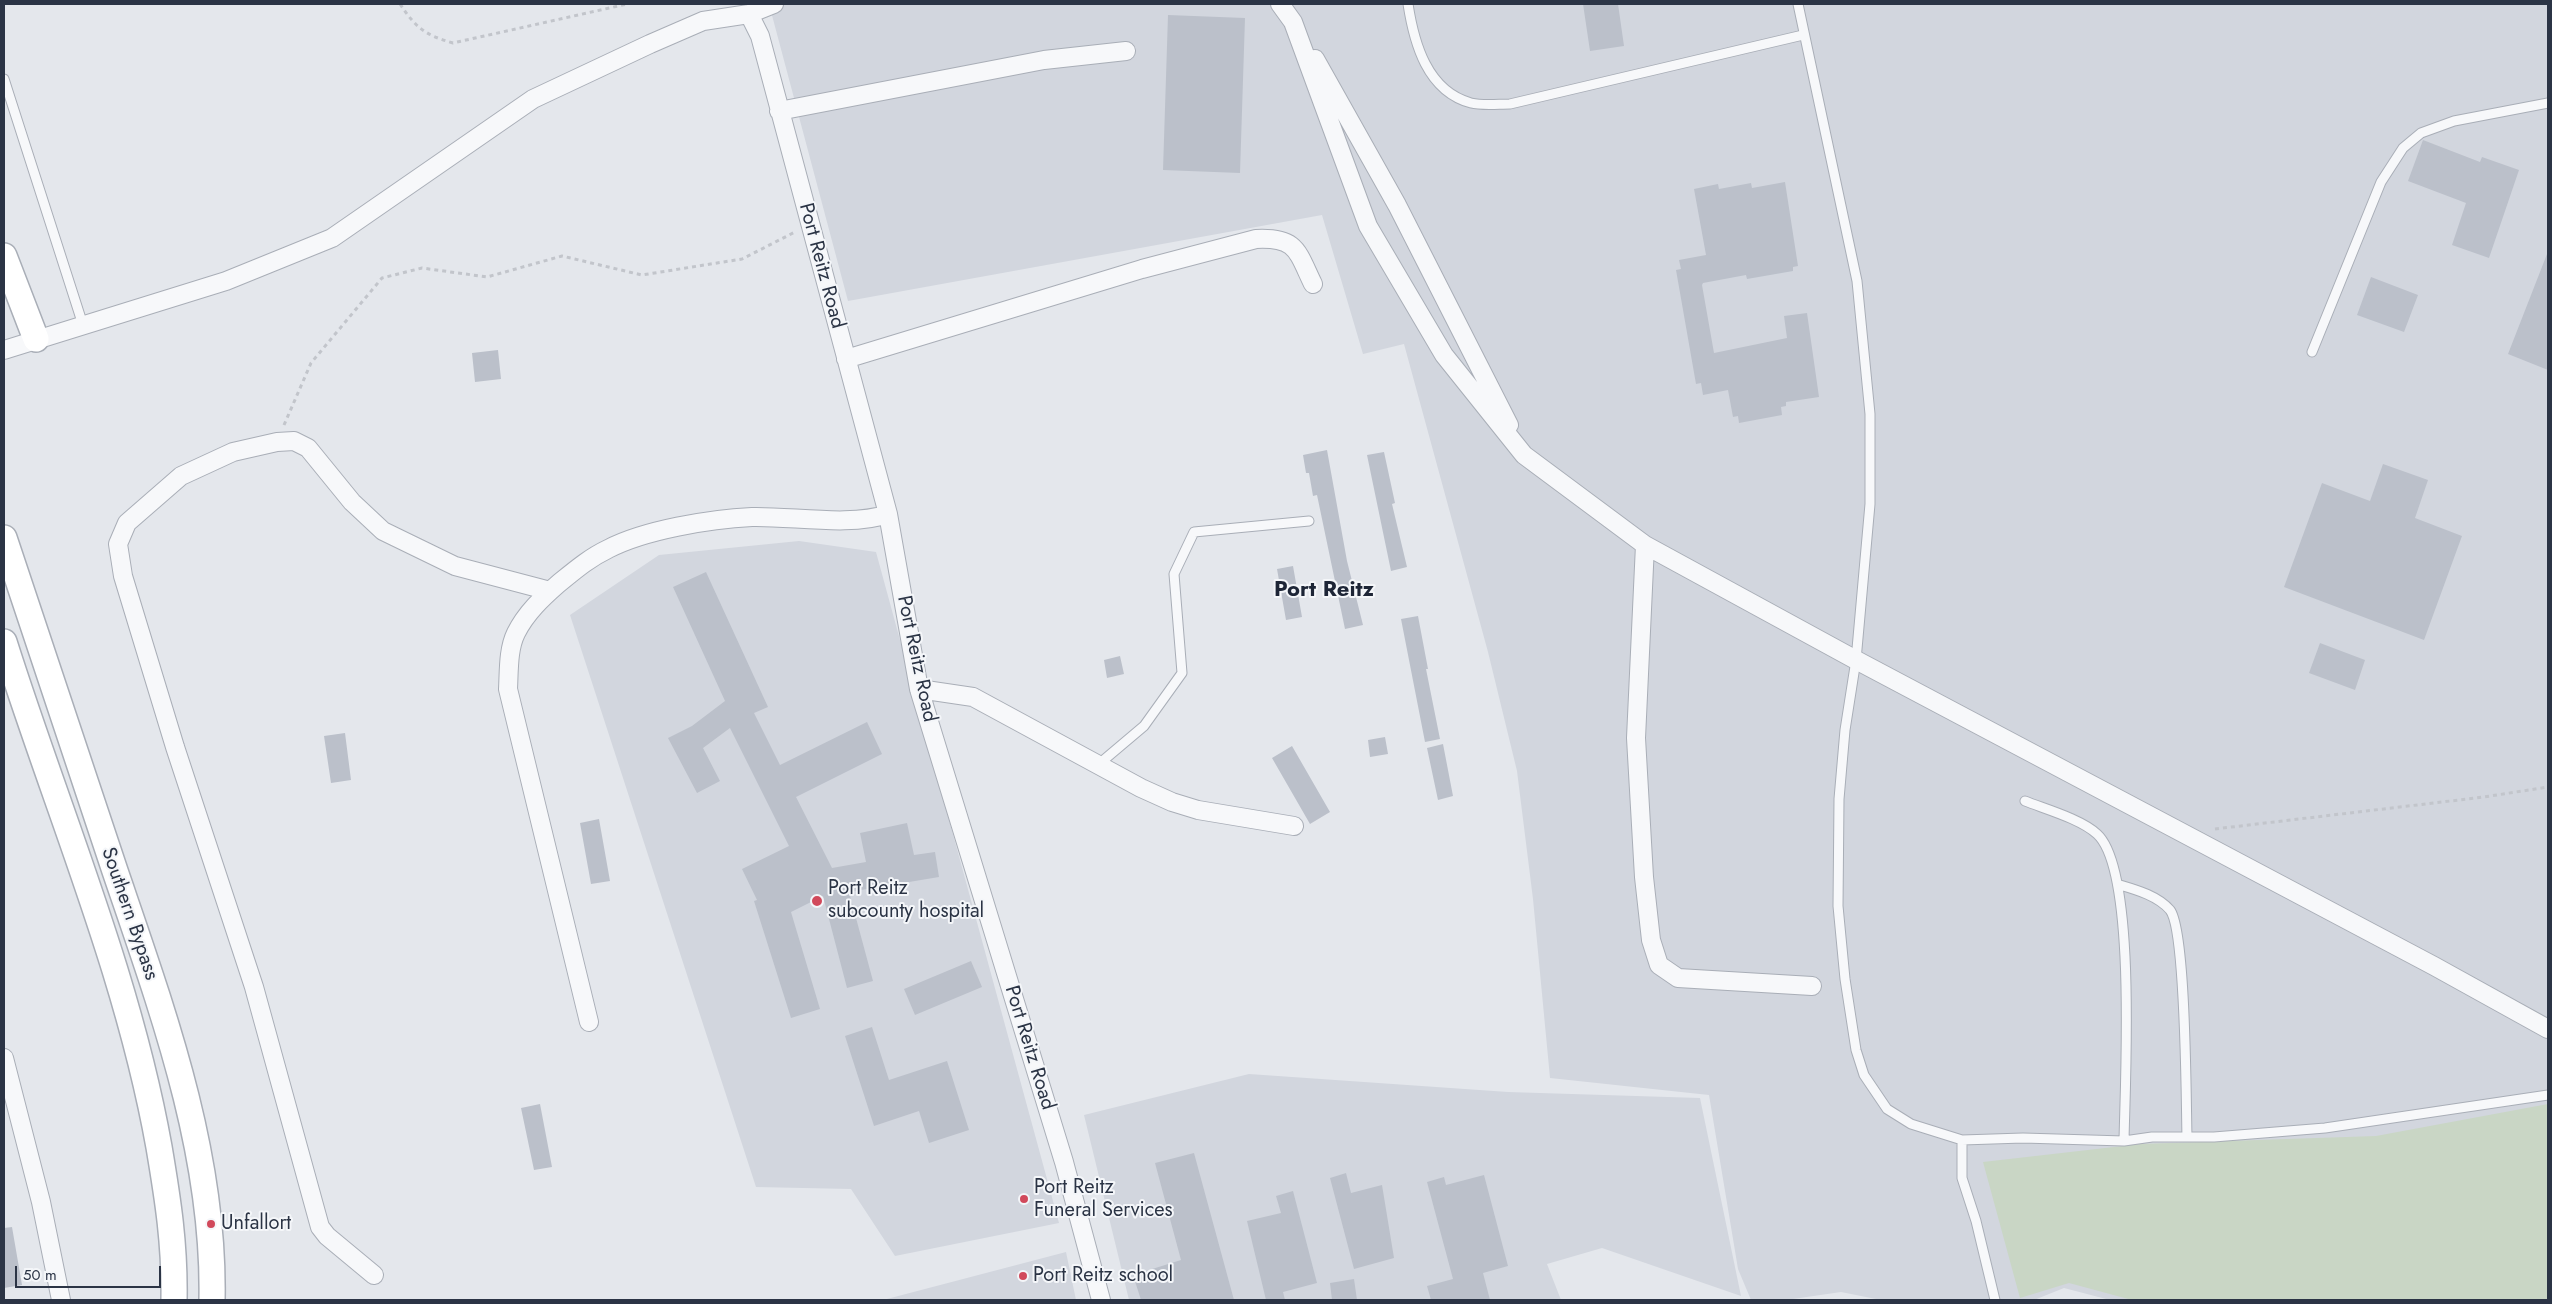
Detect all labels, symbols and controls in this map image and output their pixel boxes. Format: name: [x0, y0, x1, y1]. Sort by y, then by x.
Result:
street label: Port Reitz Road: [793, 201, 849, 331]
district label: Port Reitz: [1274, 578, 1374, 604]
street label: Port Reitz Road: [891, 594, 941, 724]
street label: Southern Bypass: [95, 845, 163, 983]
place label: Port Reitz subcounty hospital: [828, 877, 984, 924]
marker: Port Reitz subcounty hospital: [810, 894, 824, 908]
street label: Port Reitz Road: [999, 983, 1059, 1113]
place label: Port Reitz Funeral Services: [1034, 1176, 1173, 1223]
marker: Port Reitz Funeral Services: [1018, 1193, 1030, 1205]
place label: Unfallort: [221, 1212, 291, 1236]
marker: Unfallort: [205, 1218, 217, 1230]
scale bar: [18, 1256, 164, 1288]
text: 50 m: [23, 1264, 57, 1286]
place label: Port Reitz school: [1033, 1264, 1173, 1288]
marker: Port Reitz school: [1017, 1270, 1029, 1282]

